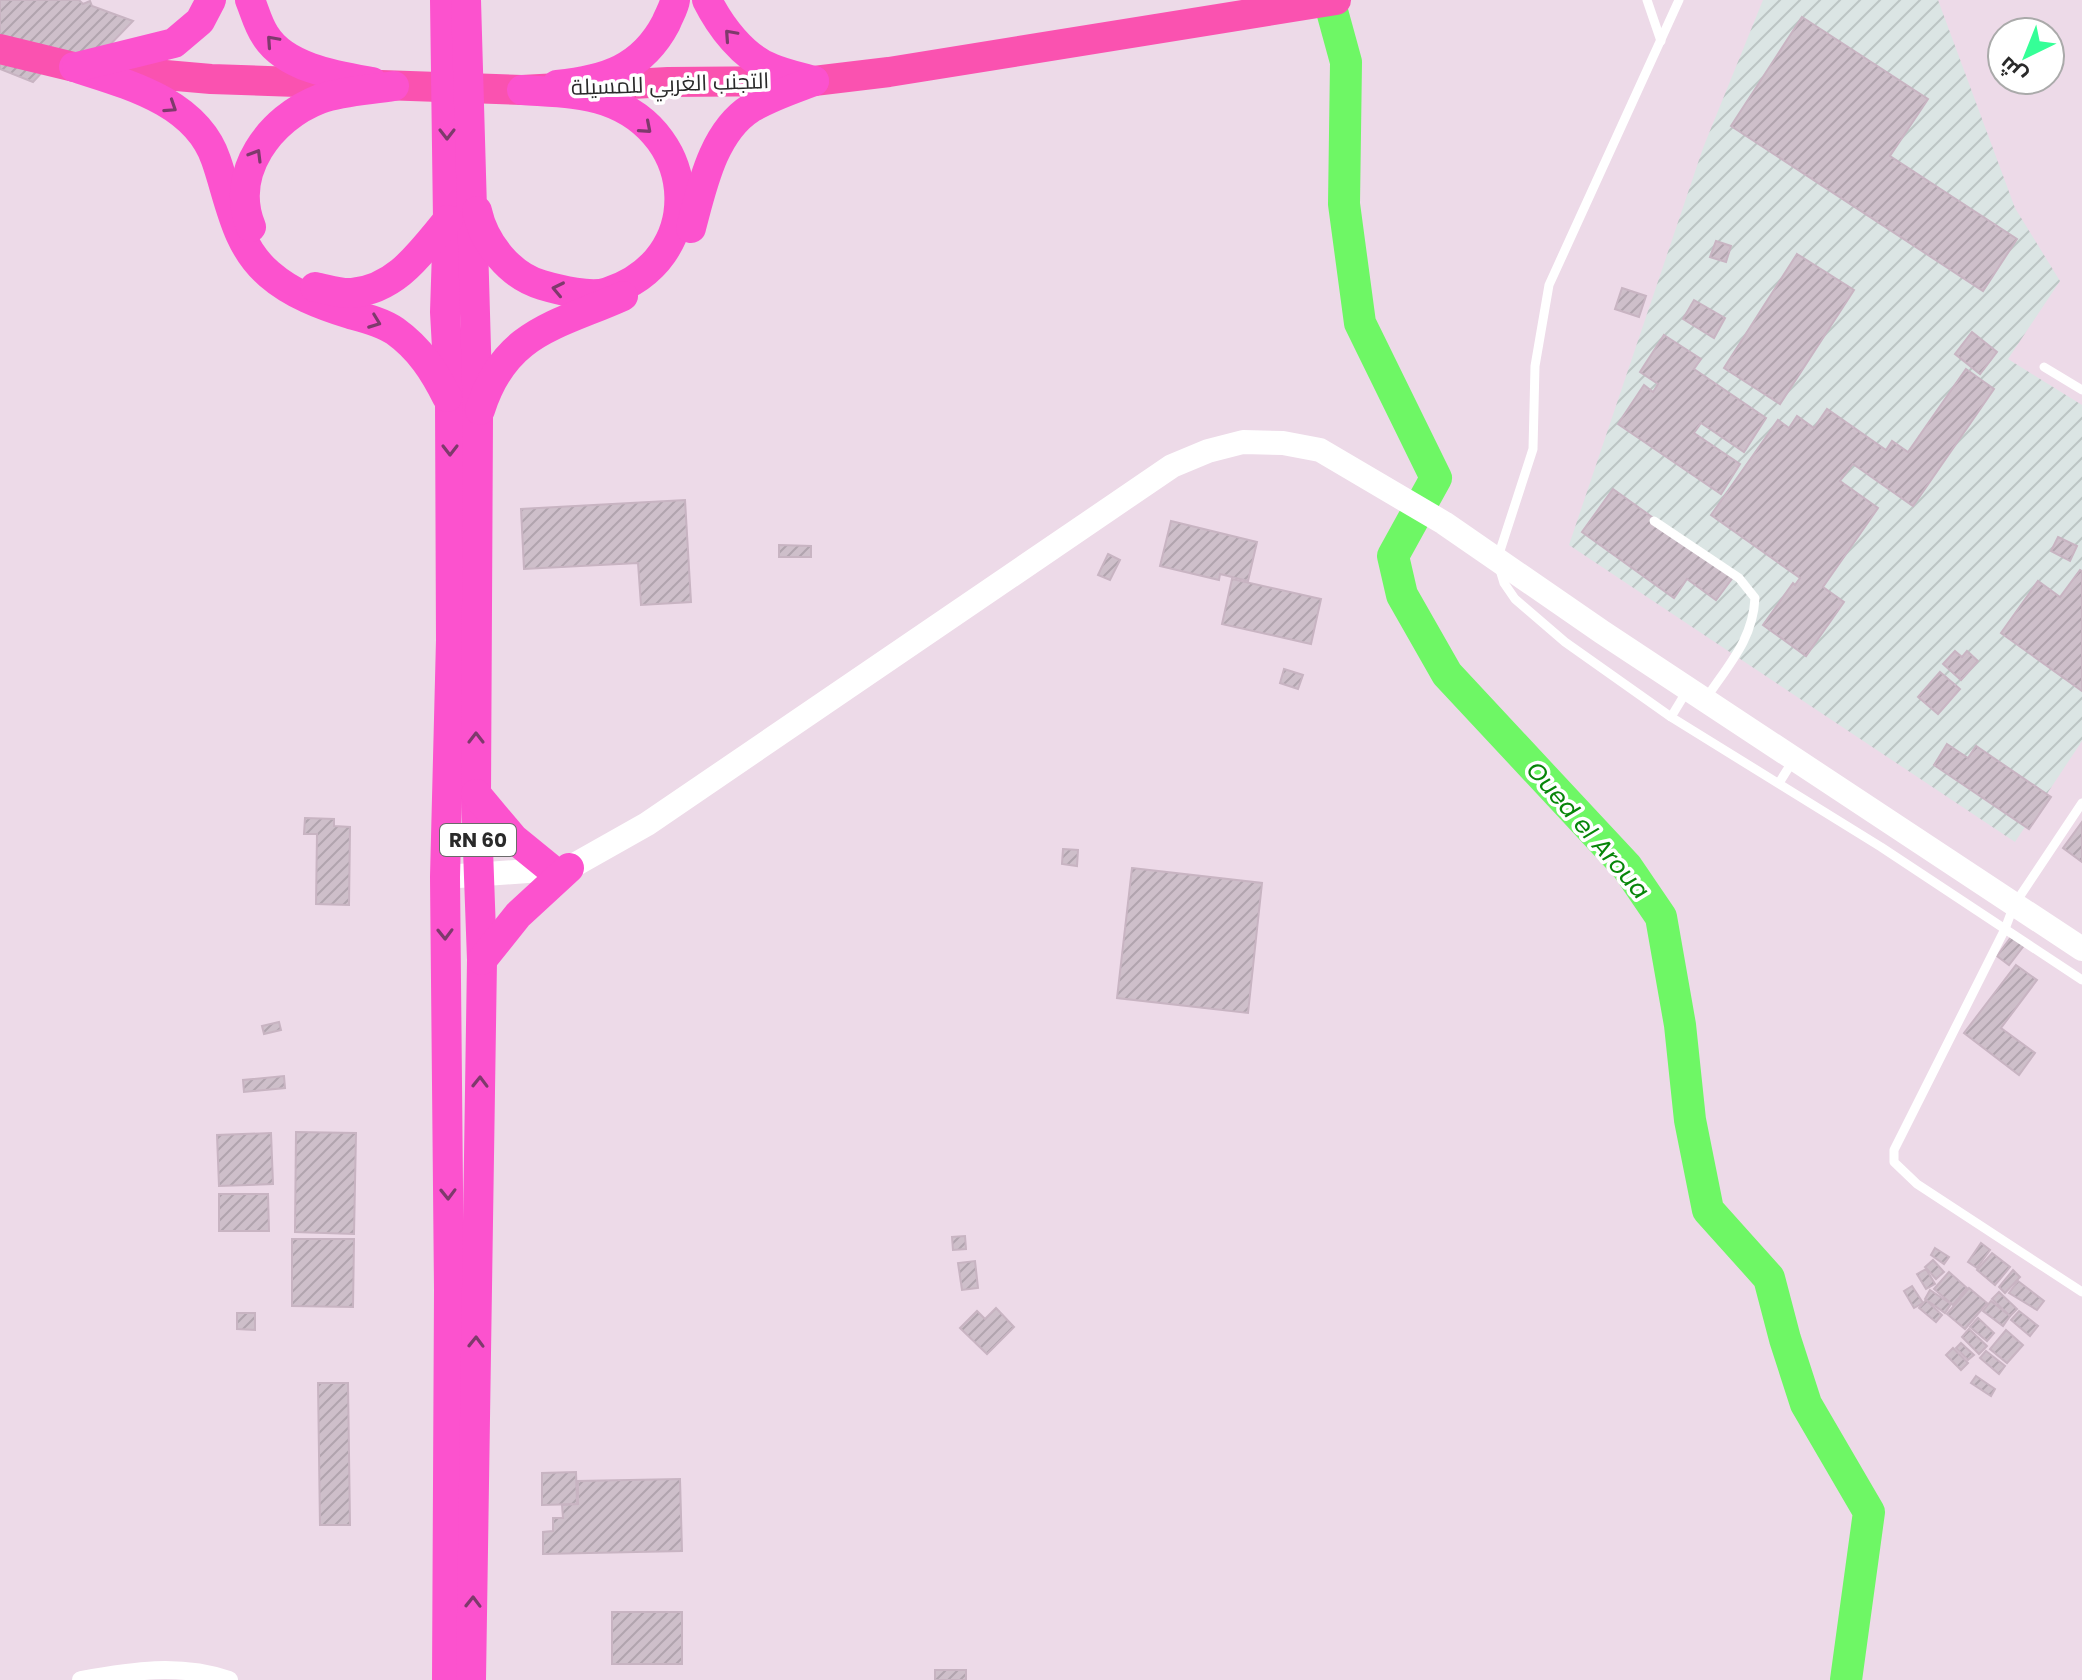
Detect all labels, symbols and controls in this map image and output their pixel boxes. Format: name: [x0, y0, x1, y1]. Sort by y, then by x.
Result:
north arrow: [1986, 16, 2066, 96]
one-way arrow: [725, 29, 740, 44]
one-way arrow: [267, 35, 282, 50]
text: ش: [1992, 49, 2034, 91]
street label: التجنب الغربي للمسيلة: [570, 65, 770, 104]
one-way arrow: [163, 98, 177, 113]
one-way arrow: [637, 118, 652, 133]
one-way arrow: [438, 128, 456, 141]
one-way arrow: [246, 149, 261, 163]
one-way arrow: [551, 281, 565, 298]
one-way arrow: [367, 312, 381, 329]
one-way arrow: [441, 444, 459, 457]
one-way arrow: [467, 731, 485, 744]
water label: Oued el Aroua: [1519, 754, 1657, 906]
road number: RN 60: [440, 824, 516, 856]
one-way arrow: [436, 928, 454, 941]
one-way arrow: [472, 1075, 489, 1088]
one-way arrow: [439, 1188, 457, 1201]
one-way arrow: [468, 1335, 485, 1348]
one-way arrow: [464, 1595, 481, 1608]

